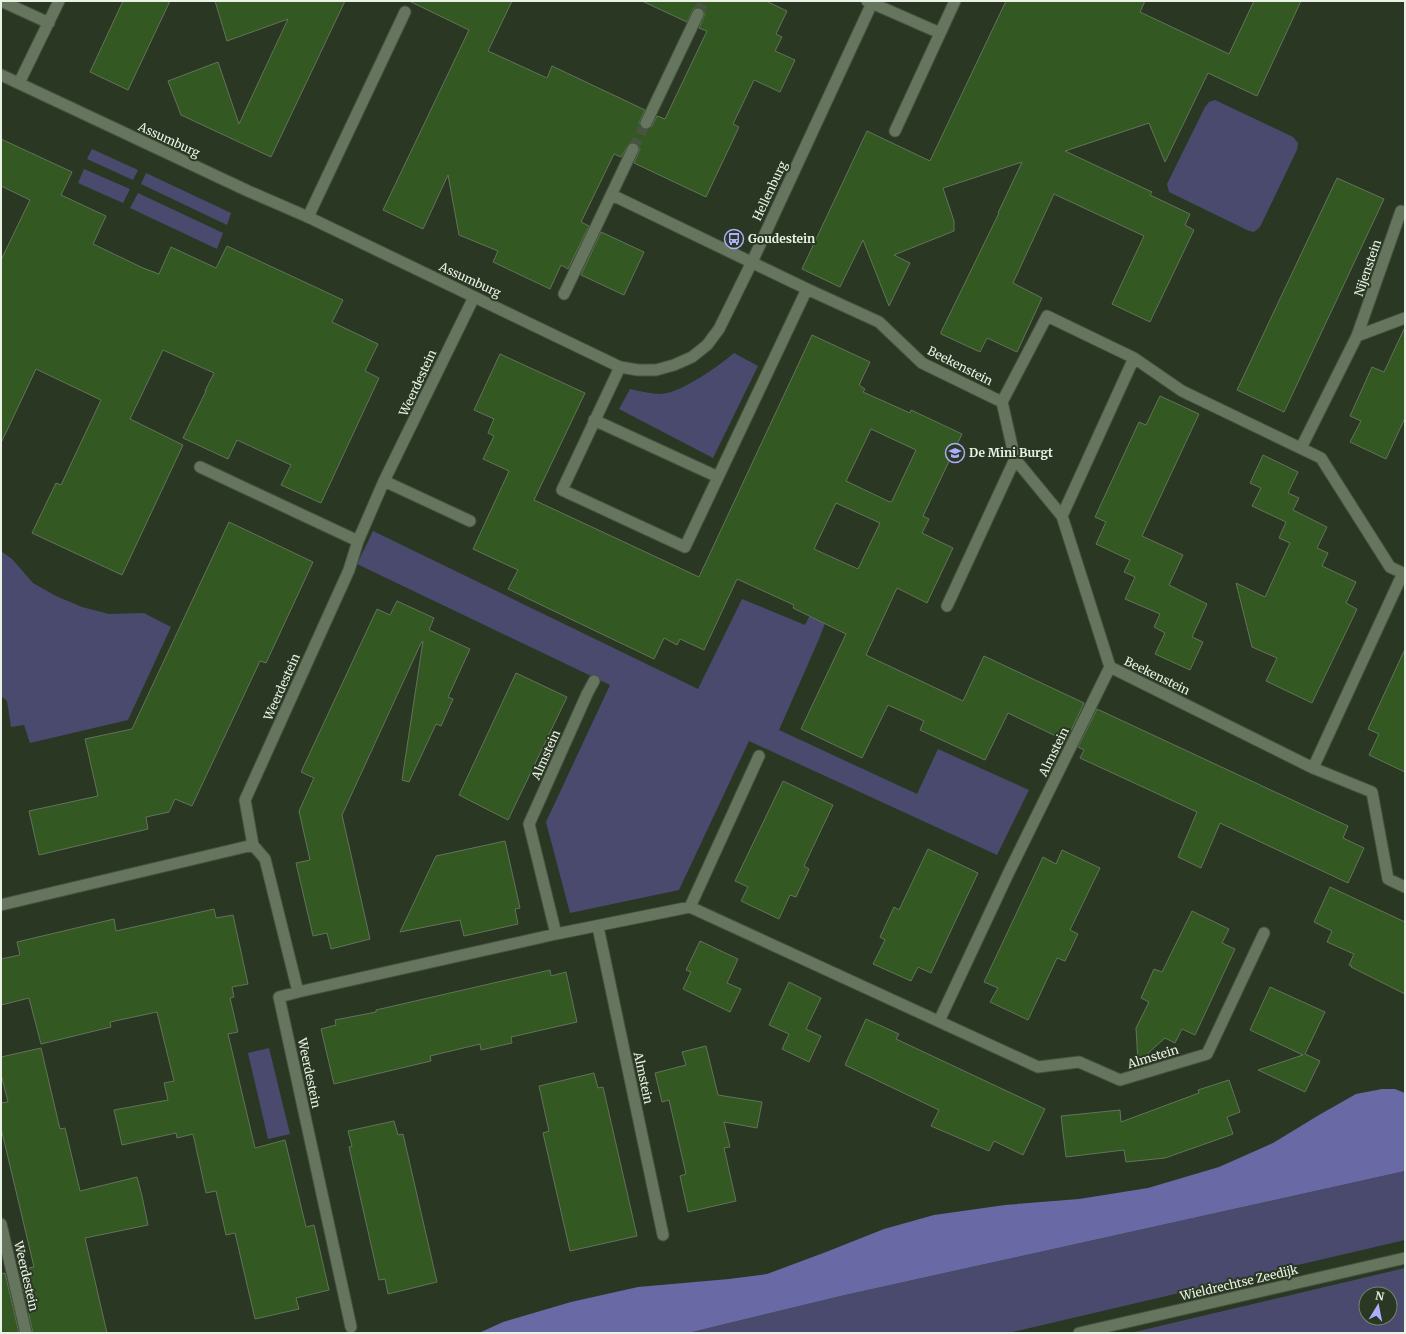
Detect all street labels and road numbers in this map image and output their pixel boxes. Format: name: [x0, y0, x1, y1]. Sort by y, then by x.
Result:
street label: Assumburg: [135, 118, 203, 161]
street label: Hellenburg: [749, 158, 790, 223]
street label: Nijenstein: [1351, 237, 1384, 298]
street label: Assumburg: [436, 258, 504, 301]
street label: Beekenstein: [925, 343, 995, 388]
street label: Weerdestein: [395, 347, 439, 419]
street label: Weerdestein: [260, 651, 303, 723]
street label: Beekenstein: [1122, 653, 1192, 698]
street label: Almstein: [1035, 725, 1072, 780]
street label: Almstein: [528, 728, 563, 783]
street label: Weerdestein: [295, 1035, 324, 1109]
street label: Almstein: [1125, 1042, 1180, 1072]
street label: Almstein: [630, 1050, 656, 1105]
street label: Weerdestein: [11, 1238, 42, 1312]
street label: Wieldrechtse Zeedijk: [1178, 1262, 1300, 1304]

